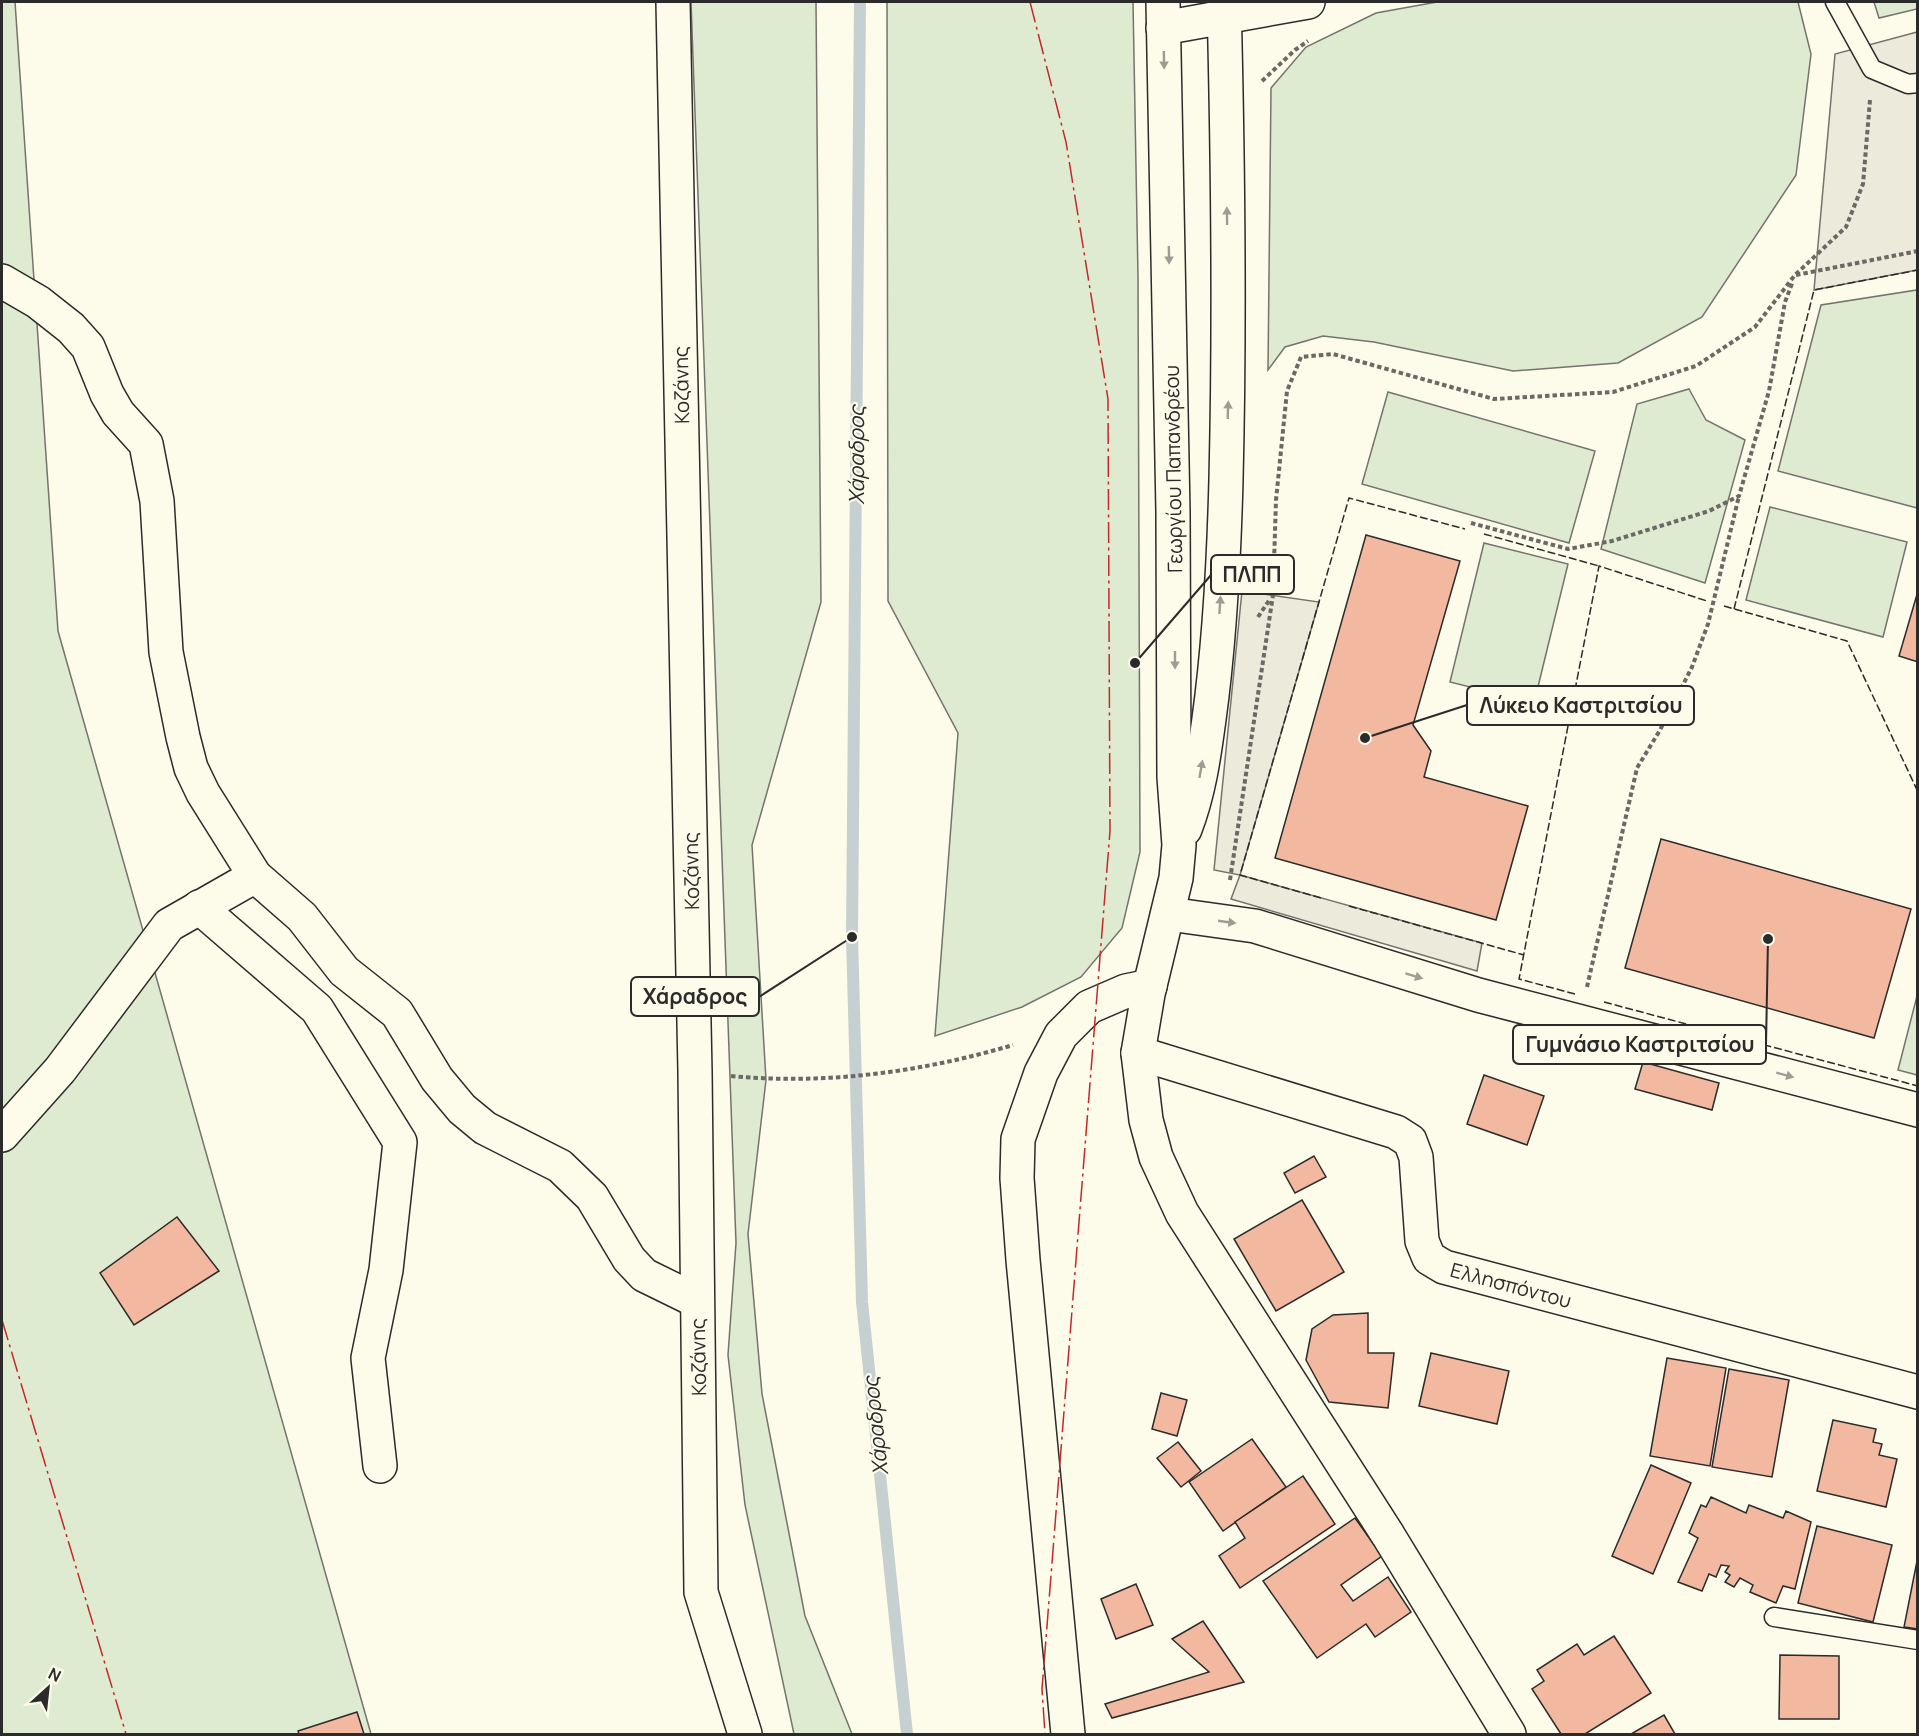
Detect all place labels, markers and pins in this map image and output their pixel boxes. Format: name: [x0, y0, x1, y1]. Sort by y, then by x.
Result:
callout: ΠΛΠΠ: [1211, 555, 1294, 594]
callout: Λύκειο Καστριτσίου: [1467, 686, 1694, 725]
callout: Χάραδρος: [631, 977, 759, 1016]
callout: Γυμνάσιο Καστριτσίου: [1513, 1025, 1766, 1064]

